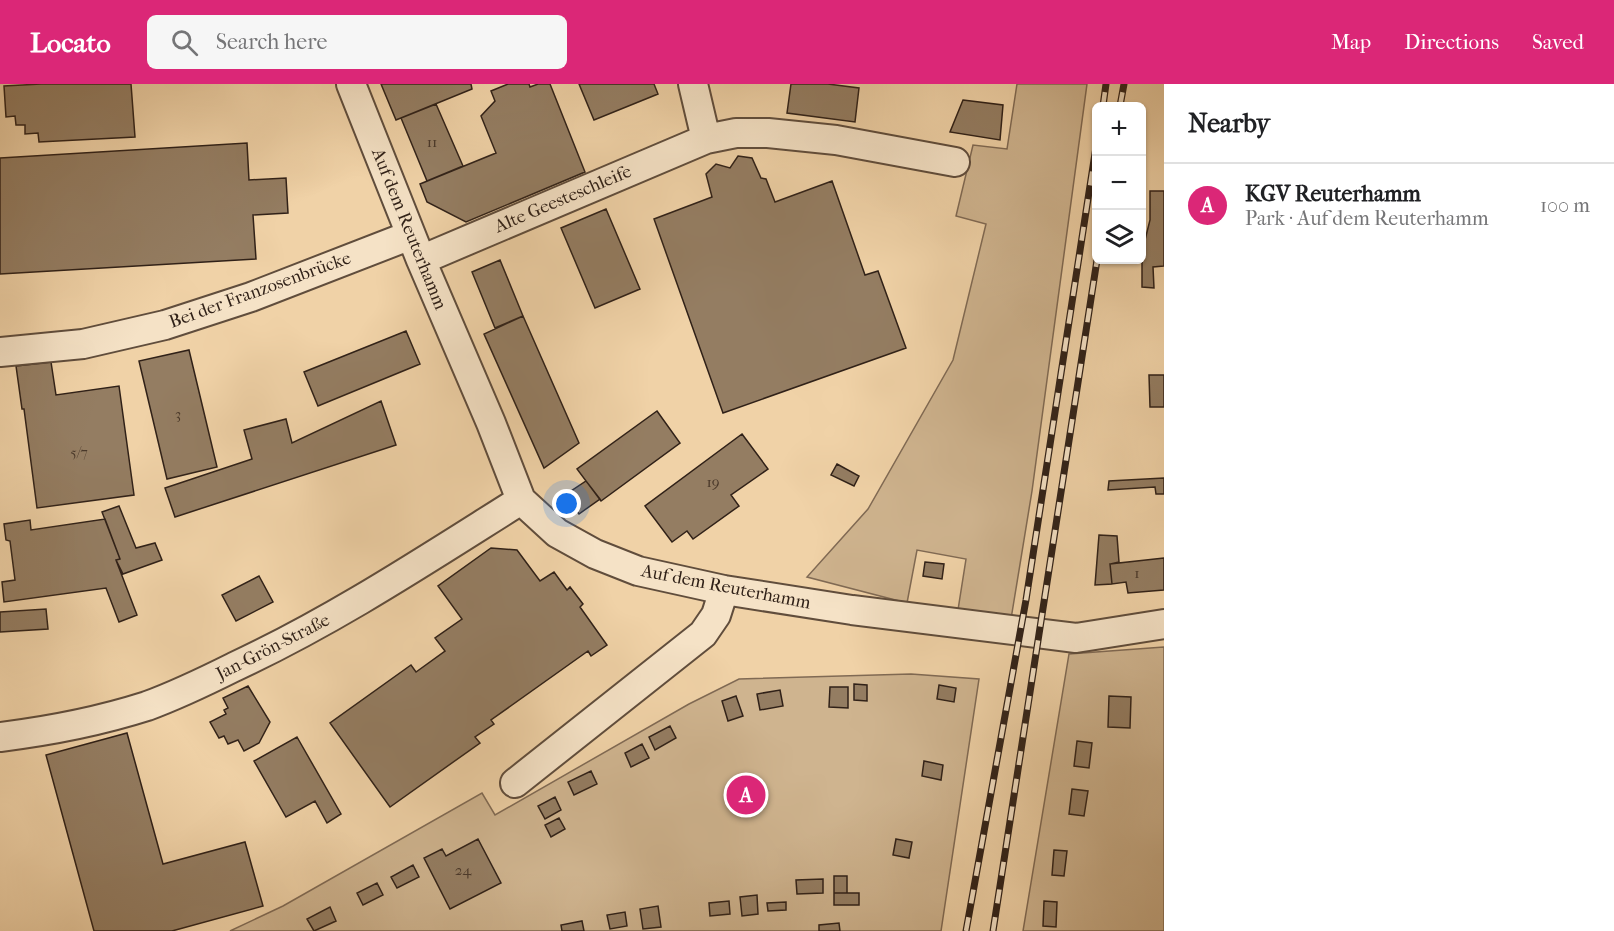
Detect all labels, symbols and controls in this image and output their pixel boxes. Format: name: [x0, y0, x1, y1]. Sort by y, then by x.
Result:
search box: [147, 15, 567, 69]
text: Locato: [30, 26, 111, 59]
icon: search: [168, 26, 201, 59]
text: Search here: [216, 29, 327, 55]
text: Map: [1331, 30, 1371, 54]
text: Directions: [1404, 30, 1499, 54]
text: Saved: [1532, 30, 1584, 54]
map controls: [1092, 102, 1146, 264]
button: +: [1092, 102, 1146, 156]
text: Nearby: [1188, 108, 1270, 139]
house number: 11: [427, 133, 437, 151]
street label: Auf dem Reuterhamm: [367, 144, 451, 313]
button: −: [1092, 156, 1146, 210]
street label: Alte Geesteschleife: [491, 161, 635, 238]
text: KGV Reuterhamm: [1245, 181, 1421, 207]
text: A: [1201, 194, 1214, 217]
text: 100 m: [1540, 194, 1590, 217]
text: Park · Auf dem Reuterhamm: [1245, 207, 1489, 230]
button: layers: [1092, 210, 1146, 264]
street label: Bei der Franzosenbrücke: [166, 247, 354, 333]
house number: 3: [175, 405, 181, 423]
house number: 5/7: [70, 443, 88, 461]
house number: 19: [706, 473, 720, 491]
your location: [552, 489, 581, 518]
street label: Auf dem Reuterhamm: [639, 560, 812, 614]
house number: 1: [1134, 564, 1140, 582]
street label: Jan-Grön-Straße: [211, 609, 333, 686]
pin: A: [726, 772, 766, 818]
house number: 24: [455, 861, 472, 879]

